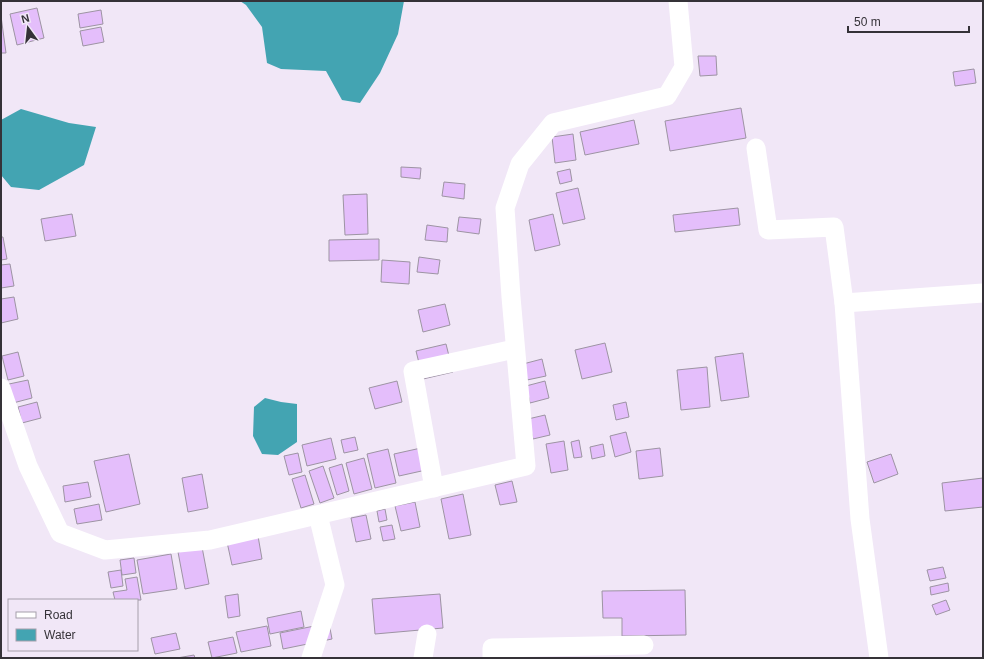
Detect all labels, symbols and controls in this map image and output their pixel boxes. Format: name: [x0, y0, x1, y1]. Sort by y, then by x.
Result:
north arrow: [8, 8, 48, 48]
scale bar: [848, 8, 969, 34]
text: N: [20, 12, 31, 25]
text: 50 m: [854, 15, 881, 29]
legend: [8, 599, 138, 651]
text: Road: [44, 608, 73, 622]
text: Water: [44, 628, 76, 642]

